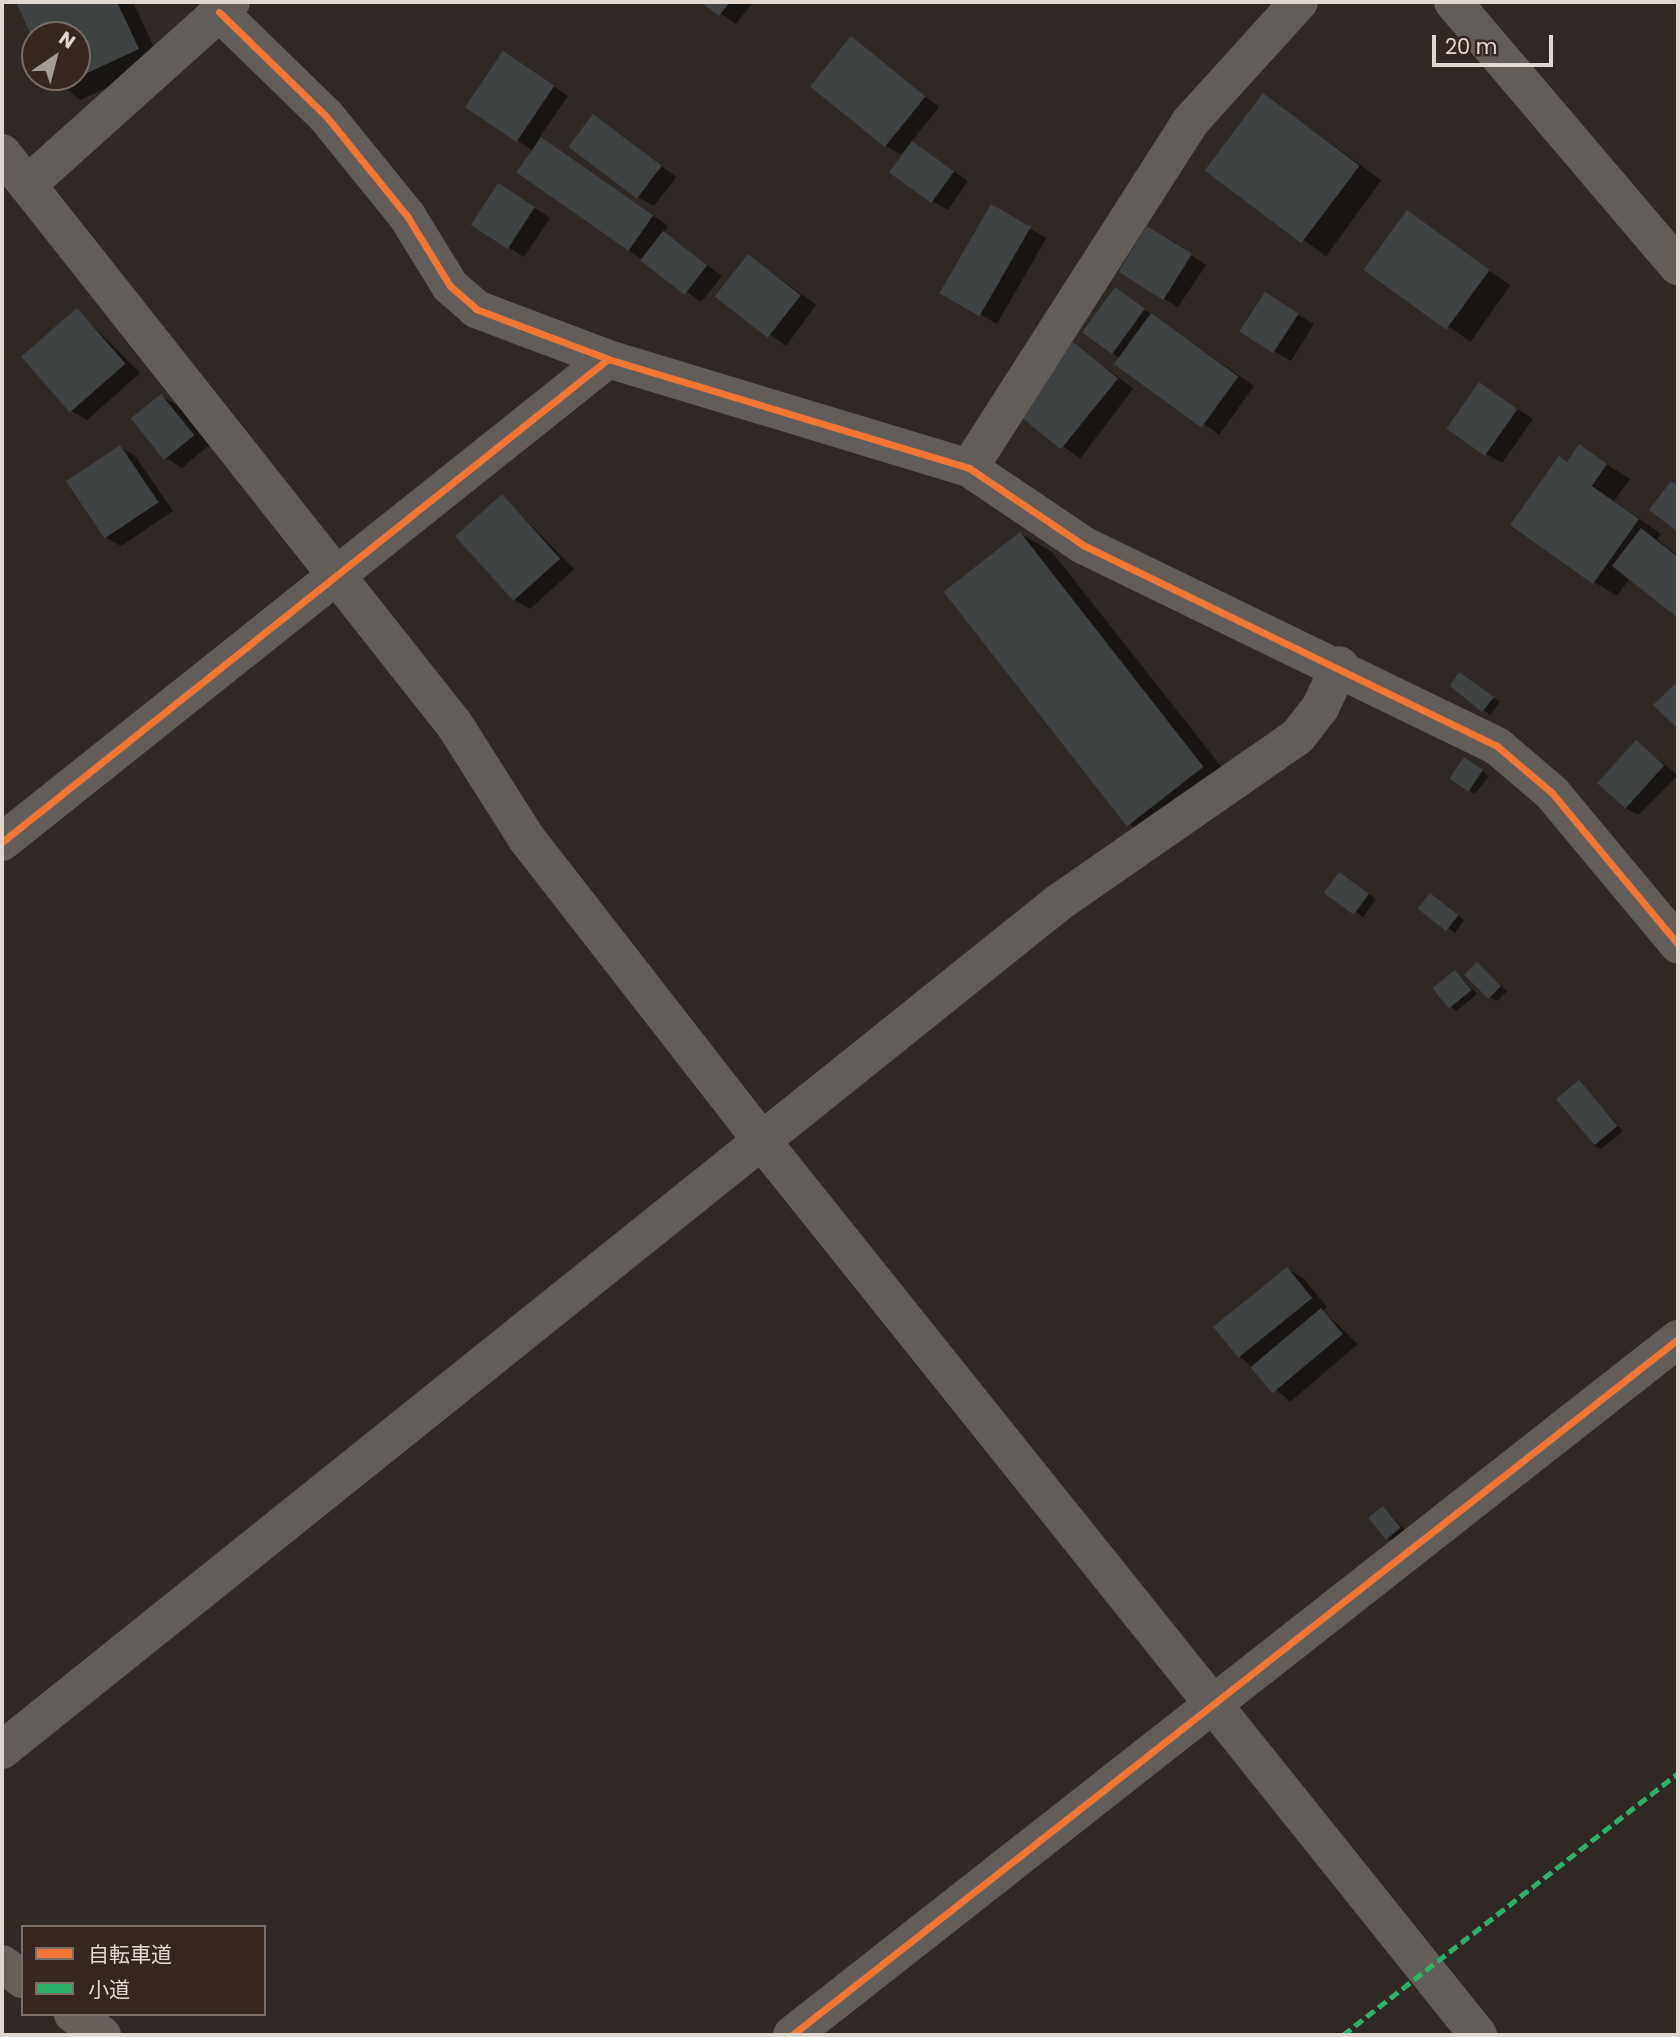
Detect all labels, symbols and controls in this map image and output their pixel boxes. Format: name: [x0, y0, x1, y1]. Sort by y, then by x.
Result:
north arrow: [21, 21, 91, 91]
scale bar: [1435, 21, 1556, 65]
text: N: [54, 25, 81, 55]
text: 20 m: [1445, 32, 1498, 61]
legend: [21, 1925, 266, 2016]
text: 自転車道: [88, 1940, 172, 1969]
text: 小道: [88, 1975, 130, 2004]

